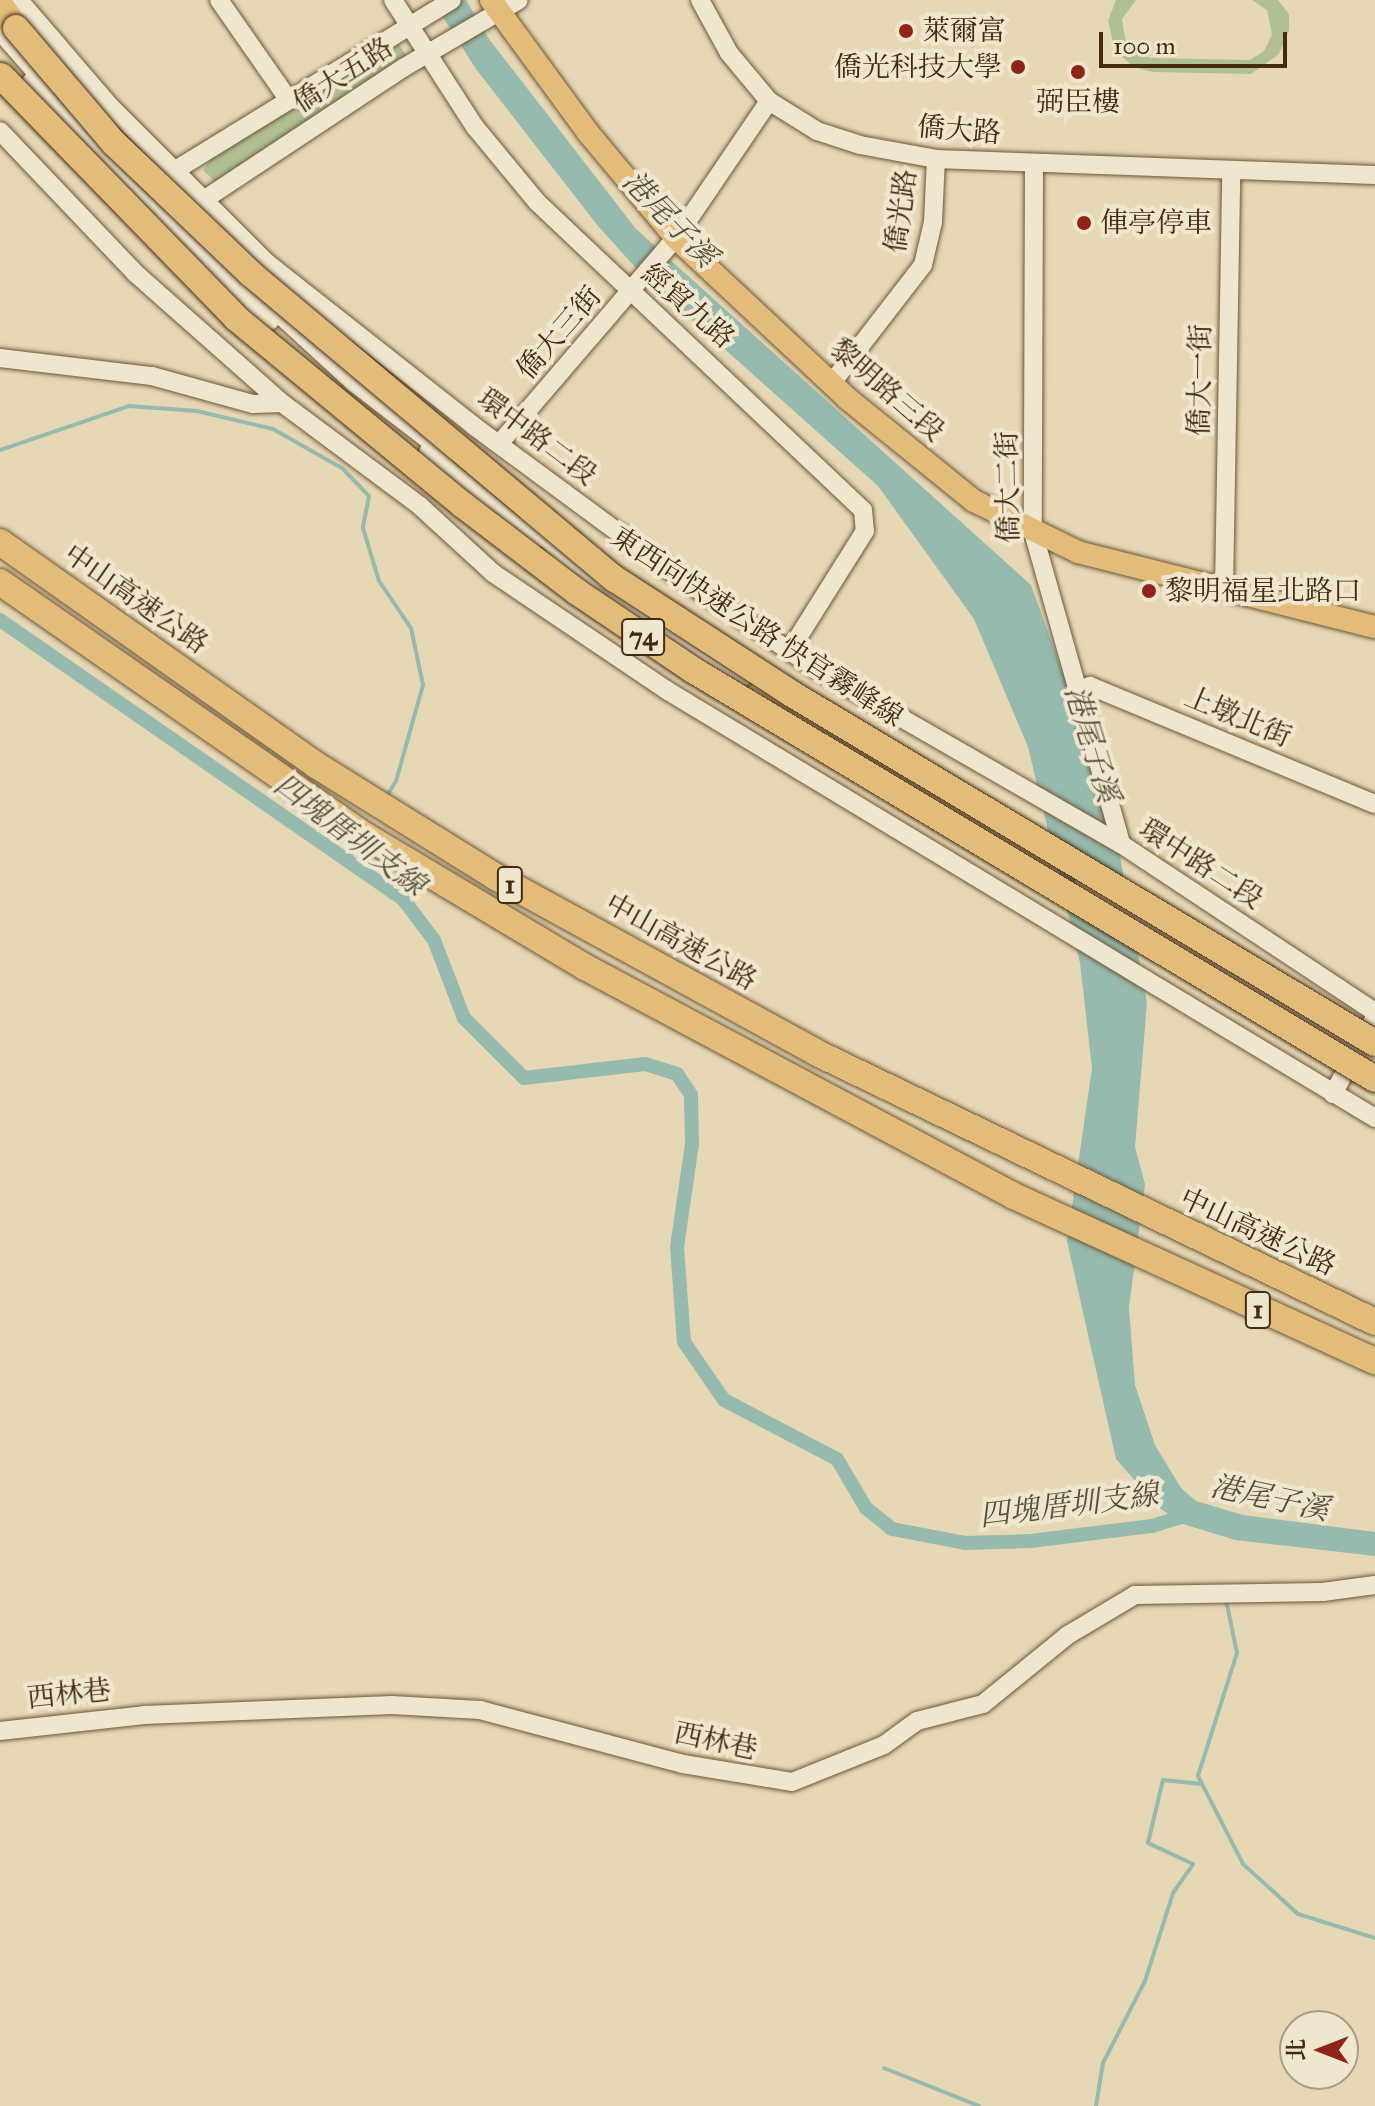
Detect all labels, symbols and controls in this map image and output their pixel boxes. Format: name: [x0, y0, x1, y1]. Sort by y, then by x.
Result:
place label: 萊爾富: [922, 14, 1006, 48]
scale bar: [1103, 16, 1291, 66]
marker: 萊爾富: [897, 22, 915, 40]
street label: 僑大五路: [287, 30, 399, 120]
text: 100 m: [1113, 31, 1176, 61]
place label: 僑光科技大學: [834, 50, 1002, 84]
marker: 僑光科技大學: [1009, 58, 1027, 76]
marker: 弼臣樓: [1069, 63, 1087, 81]
place label: 弼臣樓: [1036, 85, 1120, 119]
street label: 僑大路: [916, 110, 1002, 150]
water label: 港尾子溪: [615, 163, 725, 275]
street label: 僑光路: [879, 167, 923, 255]
place label: 俥亭停車: [1100, 206, 1212, 240]
marker: 俥亭停車: [1075, 214, 1093, 232]
street label: 經貿九路: [635, 257, 741, 355]
street label: 僑大三街: [510, 280, 608, 386]
street label: 僑大一街: [1182, 324, 1218, 436]
street label: 黎明路三段: [823, 331, 951, 449]
street label: 環中路二段: [471, 381, 603, 493]
street label: 僑大二街: [990, 431, 1026, 543]
street label: 東西向快速公路 快官霧峰線: [604, 520, 910, 734]
street label: 中山高速公路: [58, 537, 214, 661]
place label: 黎明福星北路口: [1165, 574, 1361, 608]
marker: 黎明福星北路口: [1140, 582, 1158, 600]
road number: 74: [621, 615, 665, 659]
street label: 上墩北街: [1180, 680, 1296, 754]
water label: 港尾子溪: [1057, 681, 1127, 807]
water label: 四塊厝圳支線: [267, 766, 433, 904]
street label: 環中路二段: [1133, 812, 1269, 916]
road number: 1: [496, 863, 524, 907]
street label: 中山高速公路: [599, 887, 763, 997]
street label: 中山高速公路: [1175, 1181, 1341, 1283]
road number: 1: [1244, 1288, 1272, 1332]
water label: 港尾子溪: [1208, 1468, 1332, 1528]
water label: 四塊厝圳支線: [977, 1476, 1161, 1534]
street label: 西林巷: [25, 1673, 113, 1715]
street label: 西林巷: [671, 1716, 761, 1766]
north arrow: [1279, 2010, 1359, 2090]
text: 北: [1283, 2039, 1310, 2061]

